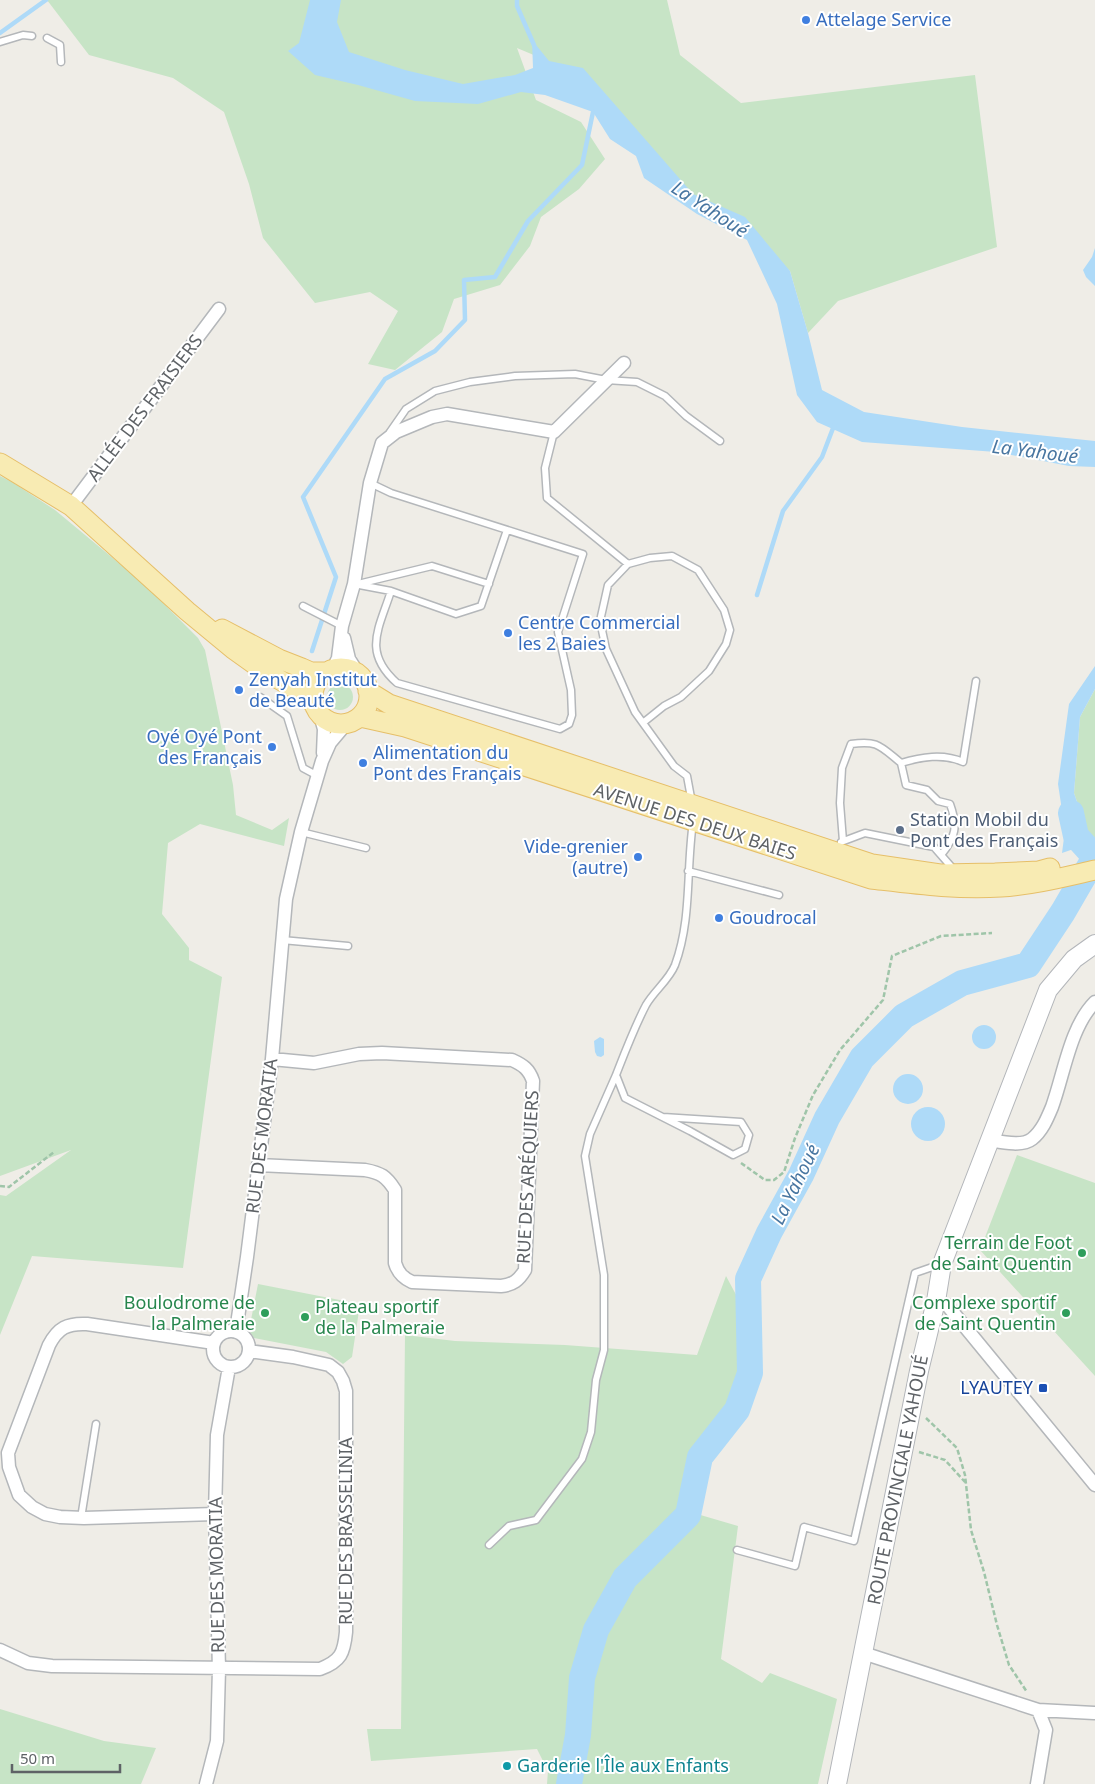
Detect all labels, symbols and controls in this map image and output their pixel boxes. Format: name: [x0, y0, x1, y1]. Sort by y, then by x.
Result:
place label: Attelage Service: [816, 7, 951, 31]
marker: Attelage Service: [800, 14, 812, 26]
water label: La Yahoué: [667, 175, 754, 244]
street label: ALLÉE DES FRAISIERS: [81, 329, 207, 486]
water label: La Yahoué: [990, 433, 1080, 469]
place label: Centre Commercial les 2 Baies: [518, 610, 680, 655]
marker: Centre Commercial les 2 Baies: [502, 627, 514, 639]
place label: Zenyah Institut de Beauté: [249, 667, 377, 712]
marker: Zenyah Institut de Beauté: [233, 684, 245, 696]
place label: Oyé Oyé Pont des Français: [146, 724, 262, 769]
place label: Alimentation du Pont des Français: [373, 740, 521, 785]
marker: Oyé Oyé Pont des Français: [266, 741, 278, 753]
marker: Alimentation du Pont des Français: [357, 757, 369, 769]
street label: AVENUE DES DEUX BAIES: [591, 777, 800, 865]
place label: Station Mobil du Pont des Français: [910, 807, 1058, 852]
marker: Station Mobil du Pont des Français: [894, 824, 906, 836]
place label: Vide-grenier (autre): [524, 834, 629, 879]
marker: Vide-grenier (autre): [632, 851, 644, 863]
place label: Goudrocal: [729, 905, 817, 929]
marker: Goudrocal: [713, 912, 725, 924]
street label: RUE DES MORATIA: [240, 1056, 282, 1215]
street label: RUE DES ARÉQUIERS: [510, 1089, 544, 1264]
water label: La Yahoué: [764, 1139, 826, 1229]
place label: Terrain de Foot de Saint Quentin: [930, 1230, 1072, 1275]
marker: Terrain de Foot de Saint Quentin: [1076, 1247, 1088, 1259]
place label: Boulodrome de la Palmeraie: [124, 1290, 255, 1335]
place label: Complexe sportif de Saint Quentin: [912, 1290, 1057, 1335]
place label: Plateau sportif de la Palmeraie: [315, 1294, 445, 1339]
marker: Boulodrome de la Palmeraie: [259, 1307, 271, 1319]
marker: Complexe sportif de Saint Quentin: [1060, 1307, 1072, 1319]
marker: Plateau sportif de la Palmeraie: [299, 1311, 311, 1323]
street label: ROUTE PROVINCIALE YAHOUÉ: [861, 1353, 933, 1607]
place label: LYAUTEY: [960, 1375, 1034, 1399]
marker: LYAUTEY: [1037, 1382, 1049, 1394]
street label: RUE DES BRASSELINIA: [333, 1437, 357, 1625]
street label: RUE DES MORATIA: [203, 1496, 229, 1653]
scale bar: [12, 1742, 120, 1774]
text: 50 m: [20, 1748, 55, 1768]
place label: Garderie l'Île aux Enfants: [517, 1753, 729, 1777]
marker: Garderie l'Île aux Enfants: [501, 1760, 513, 1772]

